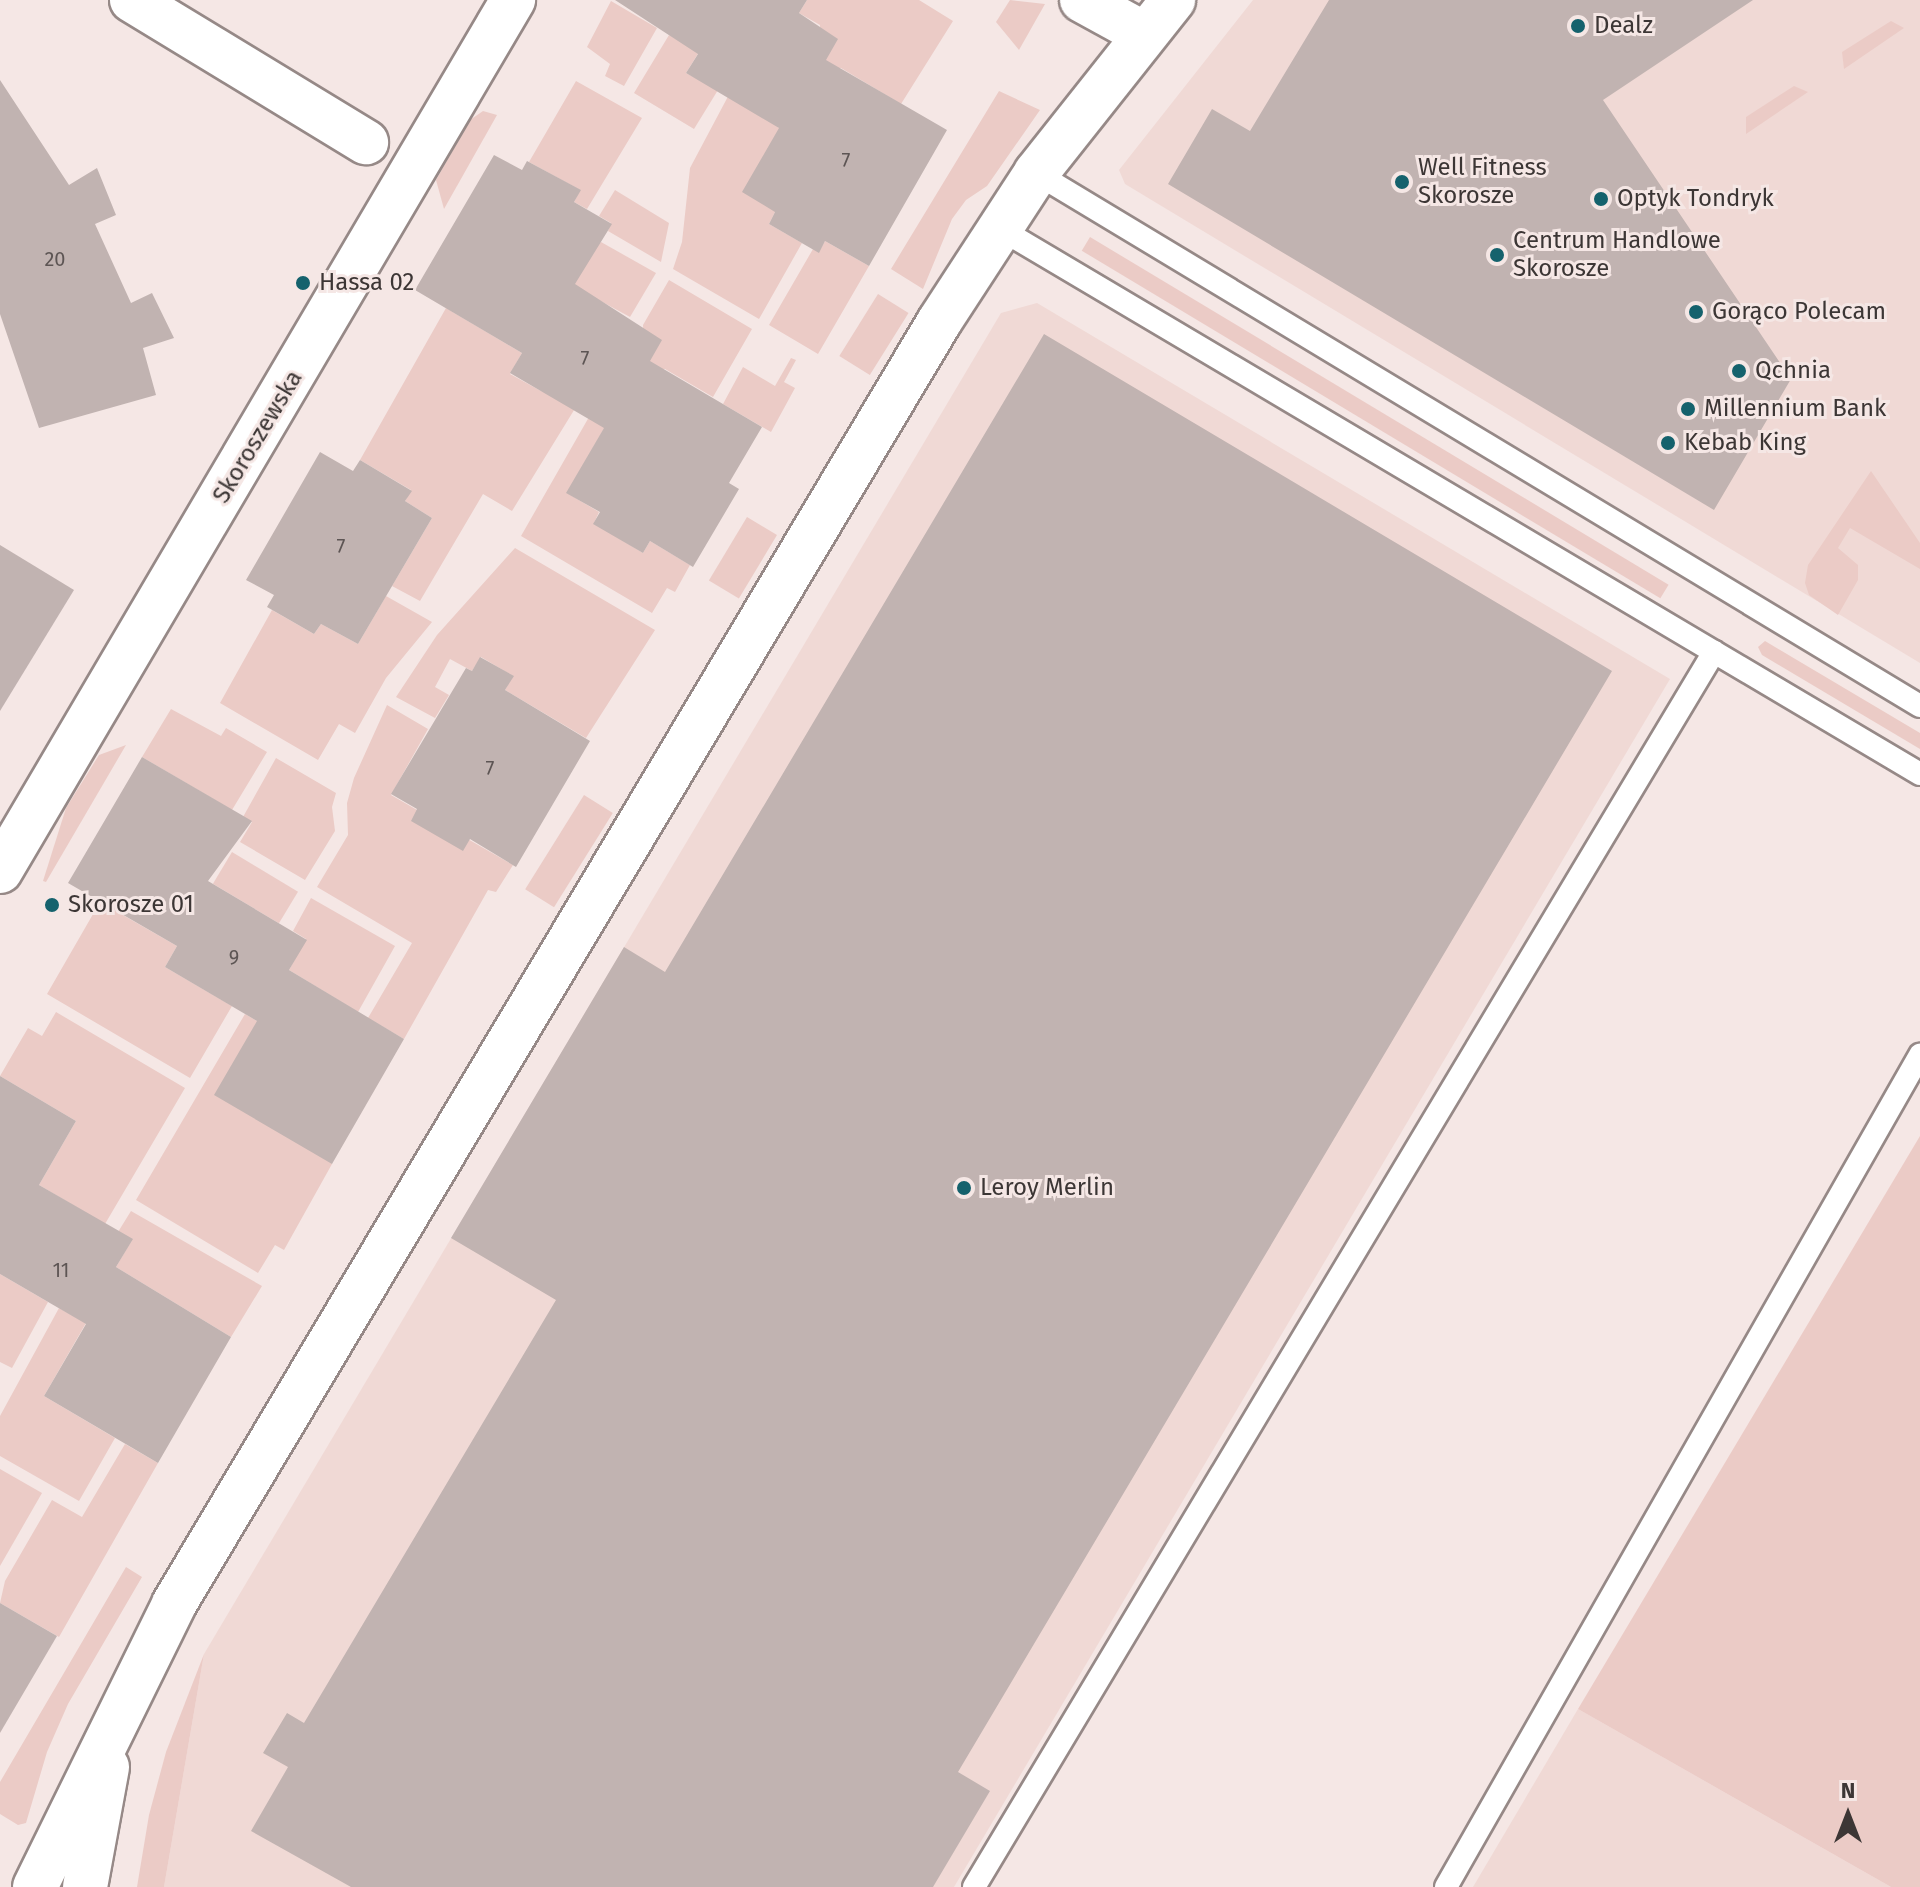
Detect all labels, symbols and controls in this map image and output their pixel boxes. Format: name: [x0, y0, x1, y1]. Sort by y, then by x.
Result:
place label: Dealz: [1594, 12, 1653, 40]
marker: Dealz: [1569, 17, 1587, 35]
house number: 7: [842, 148, 850, 172]
place label: Well Fitness Skorosze: [1418, 154, 1547, 210]
marker: Well Fitness Skorosze: [1393, 173, 1411, 191]
place label: Optyk Tondryk: [1617, 185, 1774, 213]
marker: Optyk Tondryk: [1592, 190, 1610, 208]
place label: Centrum Handlowe Skorosze: [1513, 227, 1721, 283]
marker: Centrum Handlowe Skorosze: [1488, 246, 1506, 264]
house number: 20: [44, 247, 66, 271]
place label: Hassa 02: [319, 269, 414, 297]
marker: Hassa 02: [294, 274, 312, 292]
place label: Gorąco Polecam: [1712, 298, 1886, 326]
marker: Gorąco Polecam: [1687, 303, 1705, 321]
house number: 7: [581, 346, 589, 370]
place label: Qchnia: [1755, 357, 1831, 385]
marker: Qchnia: [1730, 362, 1748, 380]
street label: Skoroszewska: [207, 365, 309, 509]
place label: Millennium Bank: [1704, 395, 1886, 423]
marker: Millennium Bank: [1679, 400, 1697, 418]
place label: Kebab King: [1684, 429, 1806, 457]
marker: Kebab King: [1659, 434, 1677, 452]
house number: 7: [337, 534, 345, 558]
house number: 7: [486, 756, 494, 780]
place label: Skorosze 01: [68, 891, 194, 919]
marker: Skorosze 01: [43, 896, 61, 914]
house number: 9: [229, 945, 239, 969]
place label: Leroy Merlin: [980, 1174, 1114, 1202]
marker: Leroy Merlin: [955, 1179, 973, 1197]
house number: 11: [52, 1258, 70, 1282]
north arrow: [1808, 1775, 1888, 1855]
text: N: [1841, 1777, 1855, 1804]

